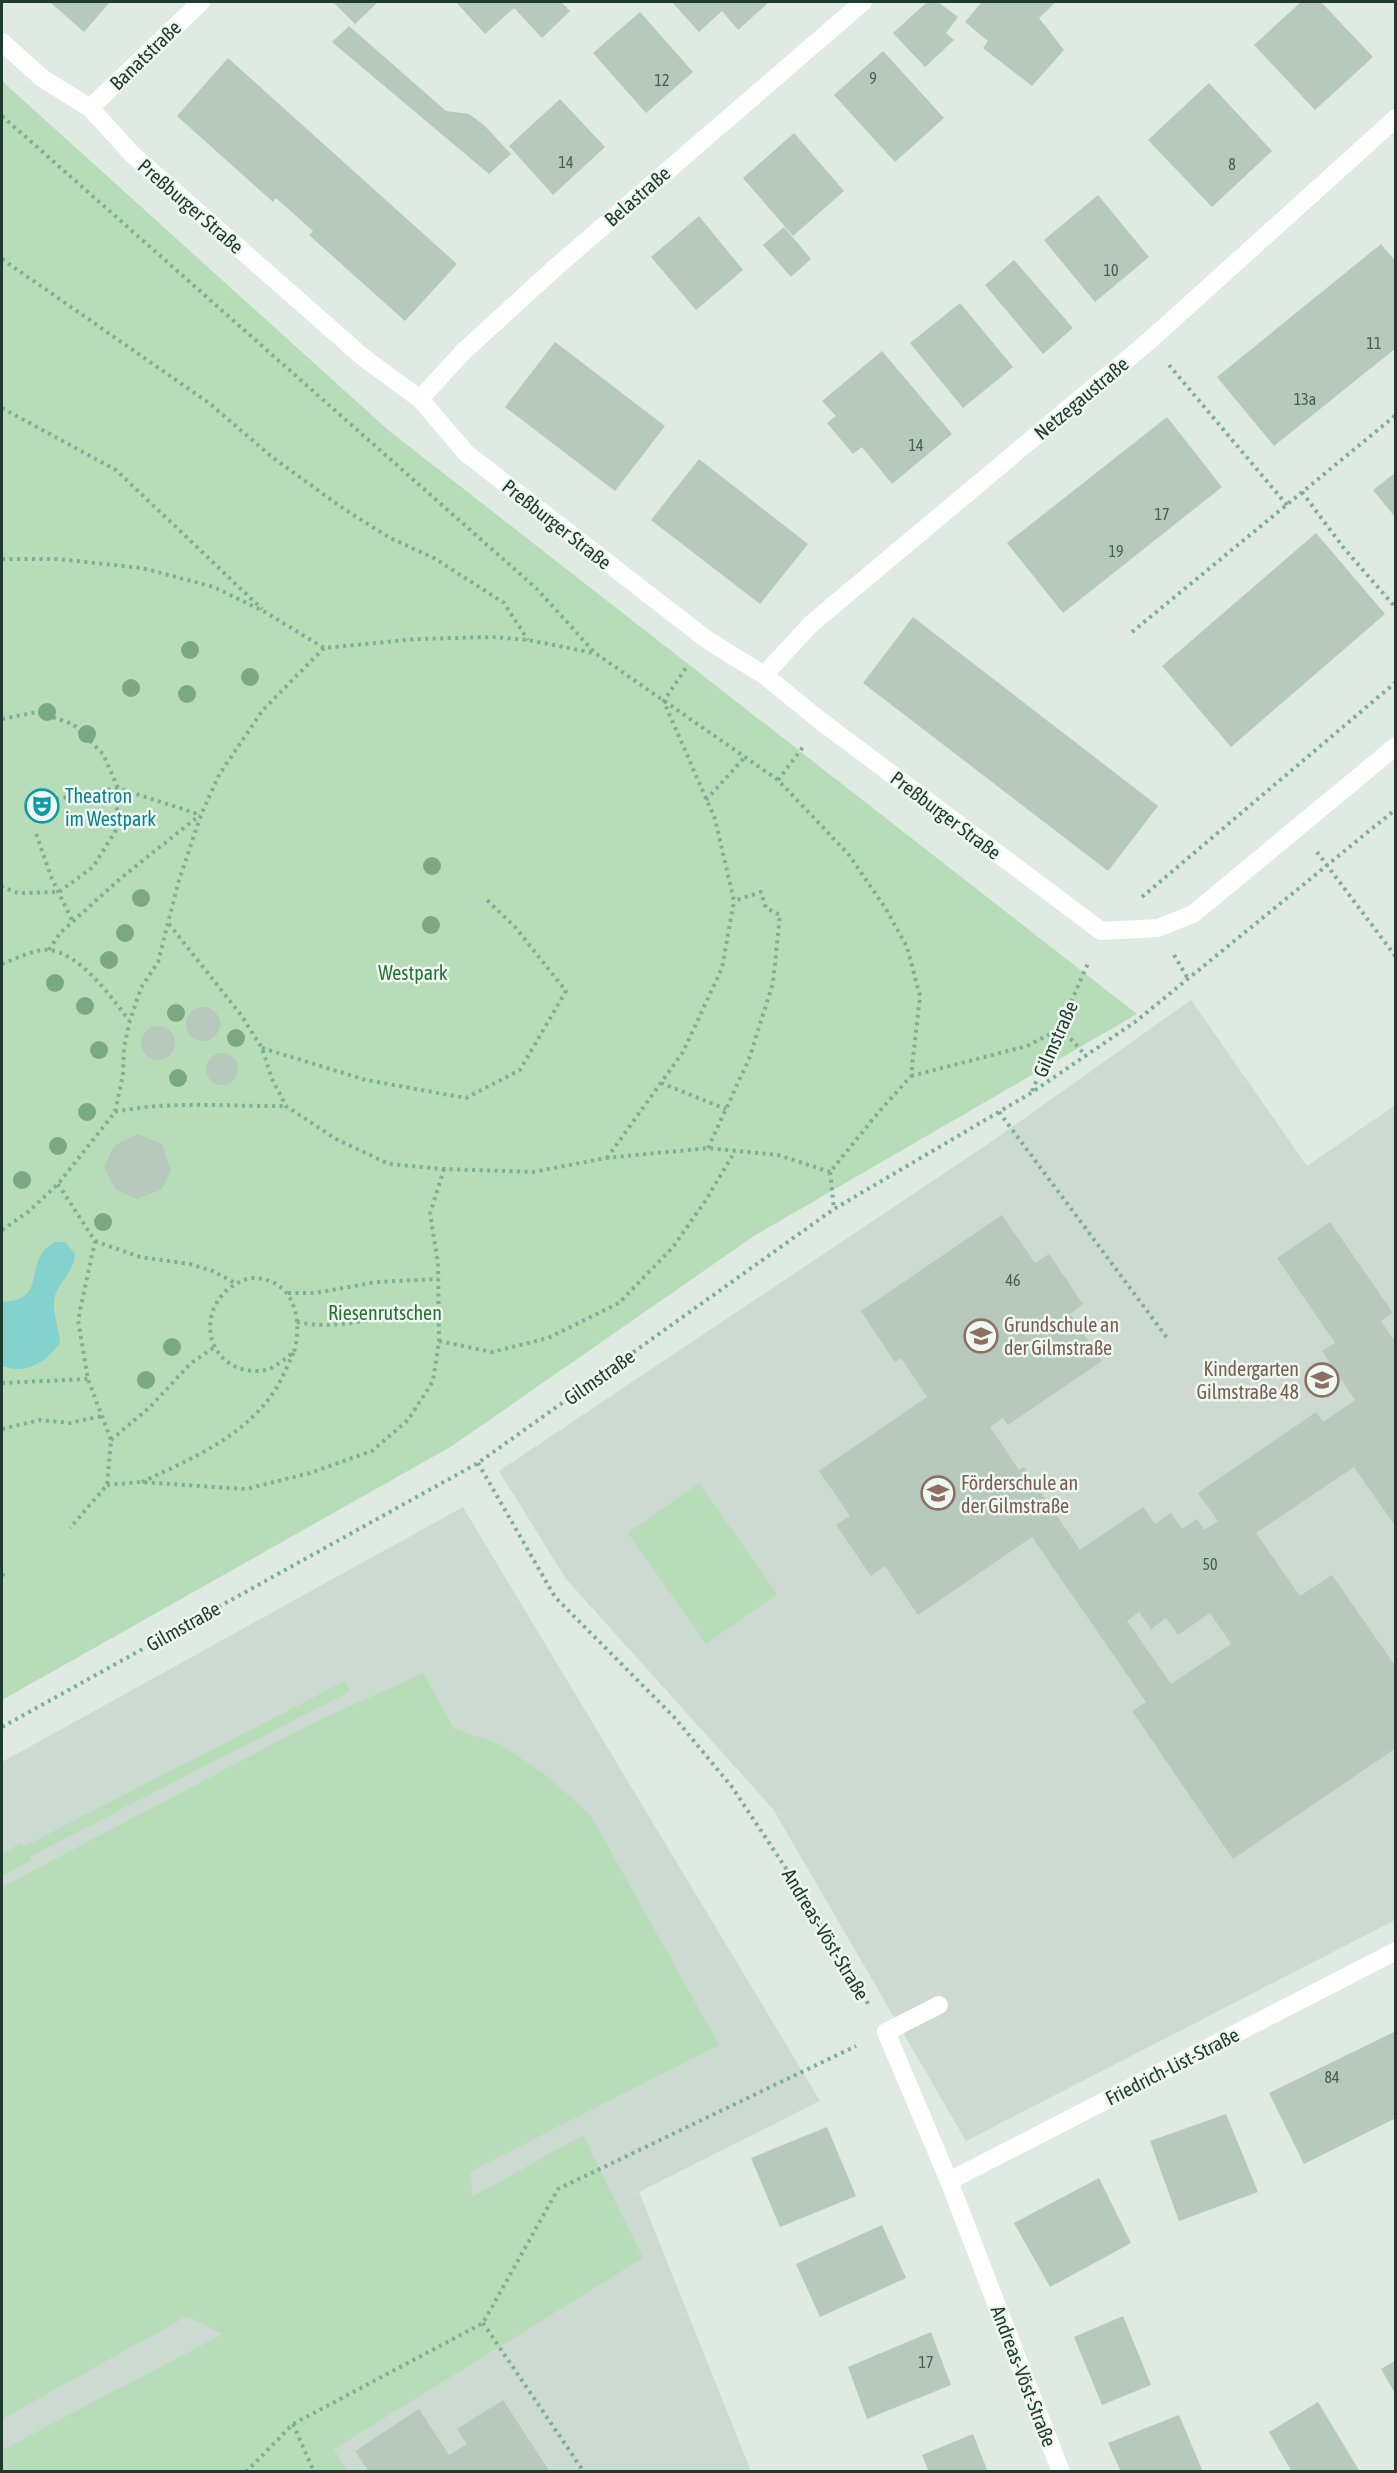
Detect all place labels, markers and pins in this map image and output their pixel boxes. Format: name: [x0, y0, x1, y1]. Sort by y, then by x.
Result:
place label: Theatron im Westpark: [65, 784, 156, 830]
theatre icon: Theatron im Westpark: [24, 788, 60, 824]
place label: Grundschule an der Gilmstraße: [1004, 1313, 1119, 1359]
school or university icon: Grundschule an der Gilmstraße: [963, 1318, 999, 1354]
place label: Kindergarten Gilmstraße 48: [1196, 1357, 1299, 1403]
school or university icon: Kindergarten Gilmstraße 48: [1304, 1362, 1340, 1398]
place label: Förderschule an der Gilmstraße: [961, 1471, 1078, 1517]
school or university icon: Förderschule an der Gilmstraße: [920, 1475, 956, 1511]

